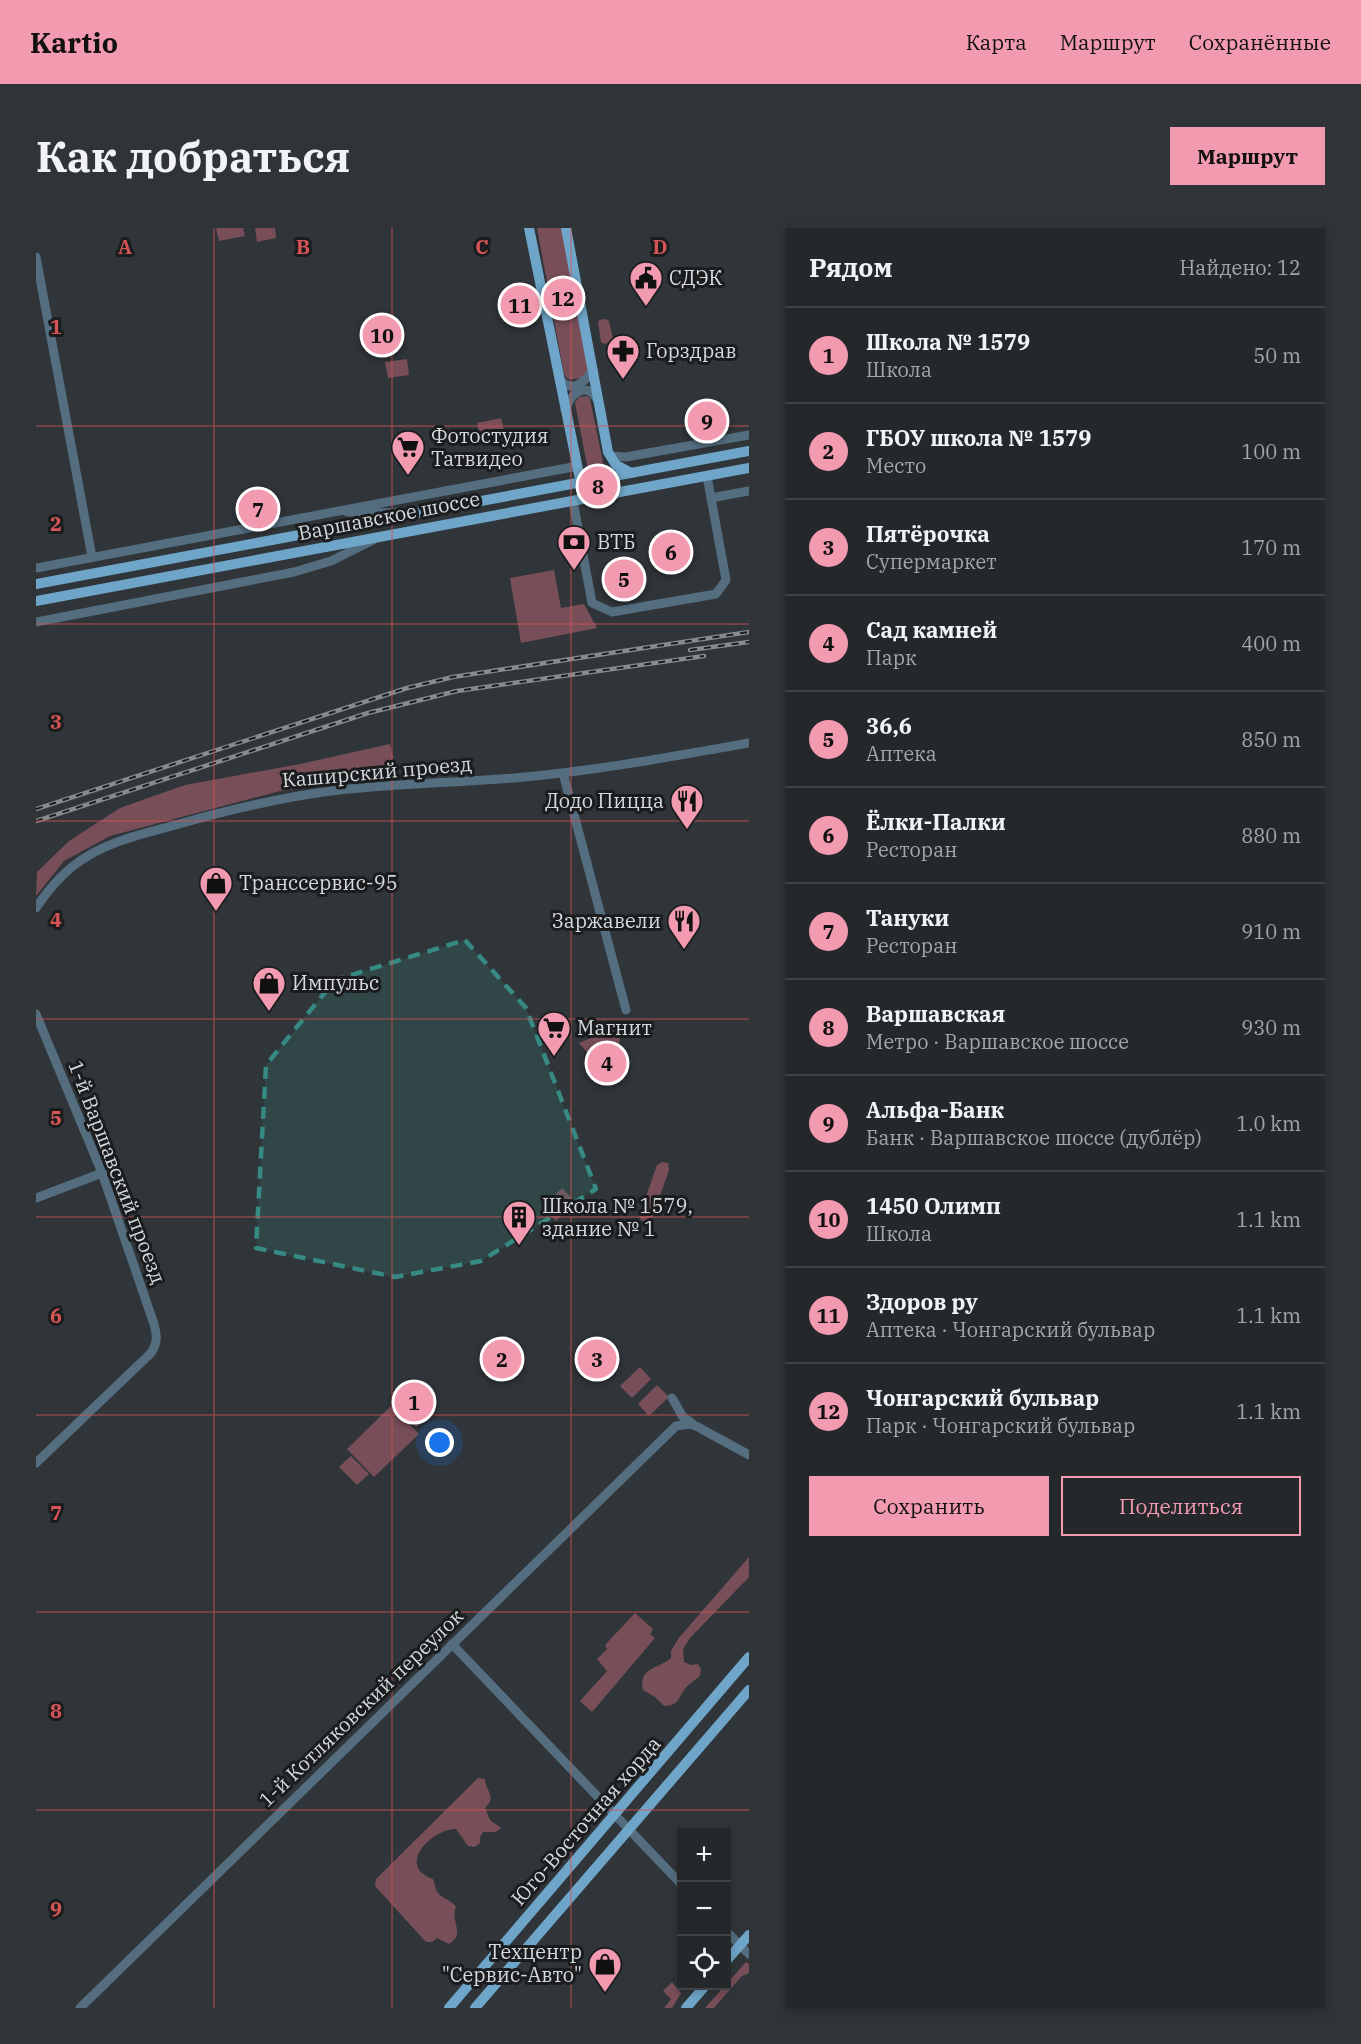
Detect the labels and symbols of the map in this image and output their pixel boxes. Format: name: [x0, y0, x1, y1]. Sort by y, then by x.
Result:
text: A: [118, 233, 132, 260]
text: B: [296, 233, 310, 260]
text: C: [475, 233, 489, 260]
text: D: [652, 233, 668, 260]
public building icon: СДЭК: [628, 260, 664, 307]
place label: СДЭК: [669, 264, 723, 291]
pin: 12: [544, 276, 582, 320]
pin: 11: [500, 282, 540, 328]
pin: 10: [362, 312, 402, 358]
text: 1: [50, 313, 62, 340]
pharmacy icon: Горздрав: [605, 333, 641, 380]
place label: Горздрав: [646, 337, 736, 364]
pin: 9: [688, 398, 726, 444]
place label: Фотостудия Татвидео: [431, 422, 549, 472]
supermarket icon: Фотостудия Татвидео: [390, 429, 426, 476]
pin: 8: [578, 464, 618, 508]
street label: Варшавское шоссе: [296, 485, 482, 546]
pin: 7: [238, 486, 278, 532]
text: 2: [50, 510, 62, 537]
bank icon: ВТБ: [556, 524, 592, 571]
place label: ВТБ: [597, 528, 635, 555]
pin: 6: [652, 530, 690, 574]
pin: 5: [604, 556, 644, 602]
text: 3: [50, 708, 62, 735]
street label: Каширский проезд: [281, 750, 473, 793]
restaurant icon: Додо Пицца: [669, 783, 705, 830]
place label: Додо Пицца: [545, 787, 664, 814]
shop icon: Транссервис-95: [198, 865, 234, 912]
place label: Транссервис-95: [239, 869, 398, 896]
restaurant icon: Заржавели: [666, 903, 702, 950]
text: 4: [50, 906, 62, 933]
place label: Заржавели: [552, 907, 661, 934]
shop icon: Импульс: [251, 965, 287, 1012]
place label: Импульс: [292, 969, 379, 996]
supermarket icon: Магнит: [536, 1010, 572, 1057]
place label: Магнит: [577, 1014, 652, 1041]
pin: 4: [588, 1040, 626, 1086]
street label: 1-й Варшавский проезд: [62, 1056, 173, 1287]
text: 5: [50, 1104, 62, 1131]
place label: Школа № 1579, здание № 1: [542, 1192, 693, 1242]
building icon: Школа № 1579, здание № 1: [501, 1199, 537, 1246]
text: 6: [50, 1302, 62, 1329]
pin: 2: [482, 1336, 522, 1382]
pin: 3: [578, 1336, 616, 1382]
pin: 1: [394, 1380, 434, 1424]
your location: [425, 1428, 454, 1457]
text: 7: [50, 1499, 62, 1526]
street label: 1-й Котляковский переулок: [253, 1602, 469, 1813]
text: 8: [50, 1697, 62, 1724]
street label: Юго-Восточная хорда: [505, 1730, 667, 1911]
text: 9: [50, 1895, 62, 1922]
place label: Техцентр "Сервис-Авто": [442, 1938, 582, 1988]
shop icon: Техцентр "Сервис-Авто": [587, 1946, 623, 1993]

